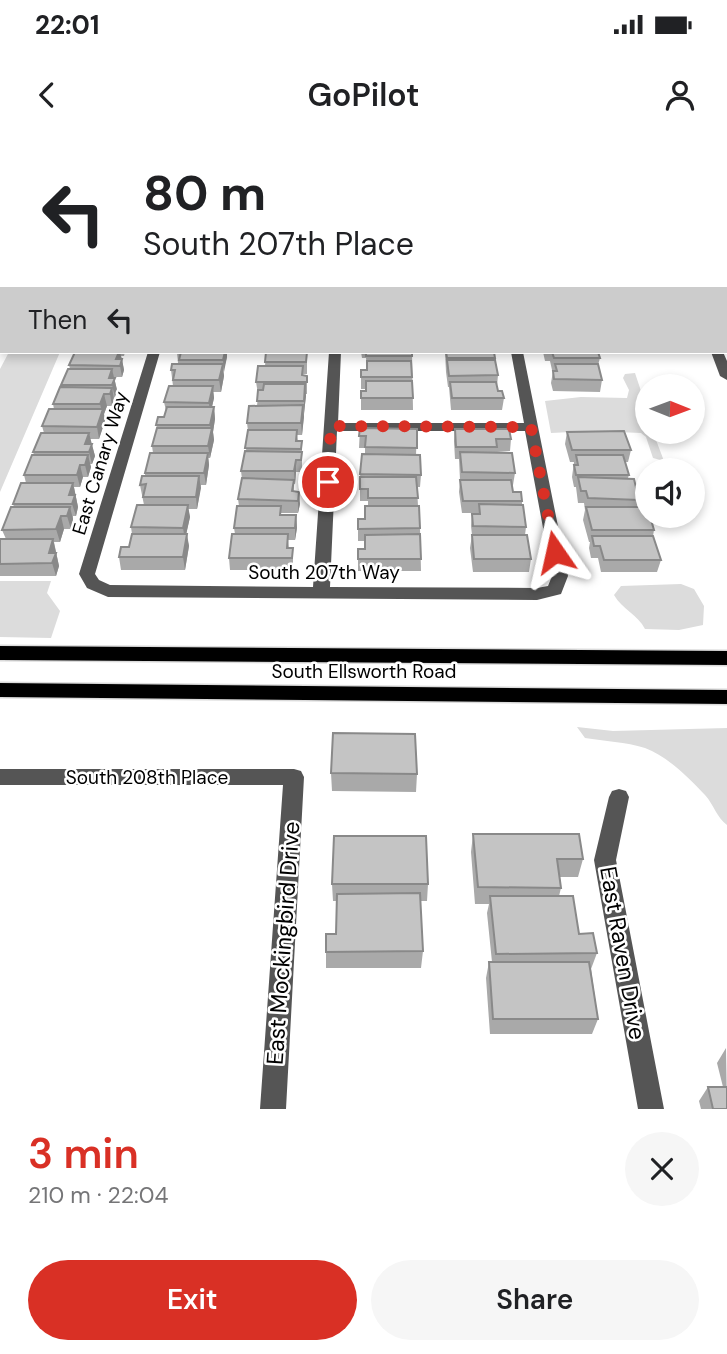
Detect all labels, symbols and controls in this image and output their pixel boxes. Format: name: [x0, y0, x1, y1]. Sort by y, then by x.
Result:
text: 22:01: [35, 8, 99, 42]
text: GoPilot: [307, 74, 420, 116]
icon: back: [28, 76, 66, 114]
icon: person: [661, 76, 699, 114]
text: 80 m: [143, 161, 266, 225]
icon: left: [28, 168, 119, 259]
text: South 207th Place: [143, 223, 414, 265]
icon: left: [101, 301, 139, 339]
text: Then: [28, 303, 87, 337]
north arrow: [635, 374, 705, 444]
map controls: [635, 374, 705, 528]
street label: East Canary Way: [66, 388, 134, 538]
pin: [298, 452, 358, 512]
button: sound: [635, 458, 705, 528]
icon: arrive: [309, 463, 347, 501]
position arrow: [518, 515, 592, 589]
street label: South 207th Way: [248, 560, 400, 585]
street label: South Ellsworth Road: [271, 659, 457, 684]
street label: South 208th Place: [66, 765, 228, 790]
street label: East Mockingbird Drive: [260, 820, 306, 1066]
street label: East Raven Drive: [593, 864, 653, 1042]
text: 3 min: [28, 1126, 139, 1181]
button: close: [625, 1132, 699, 1206]
text: 210 m · 22:04: [28, 1180, 168, 1210]
button: Exit: [28, 1260, 357, 1340]
button: Share: [371, 1260, 699, 1340]

